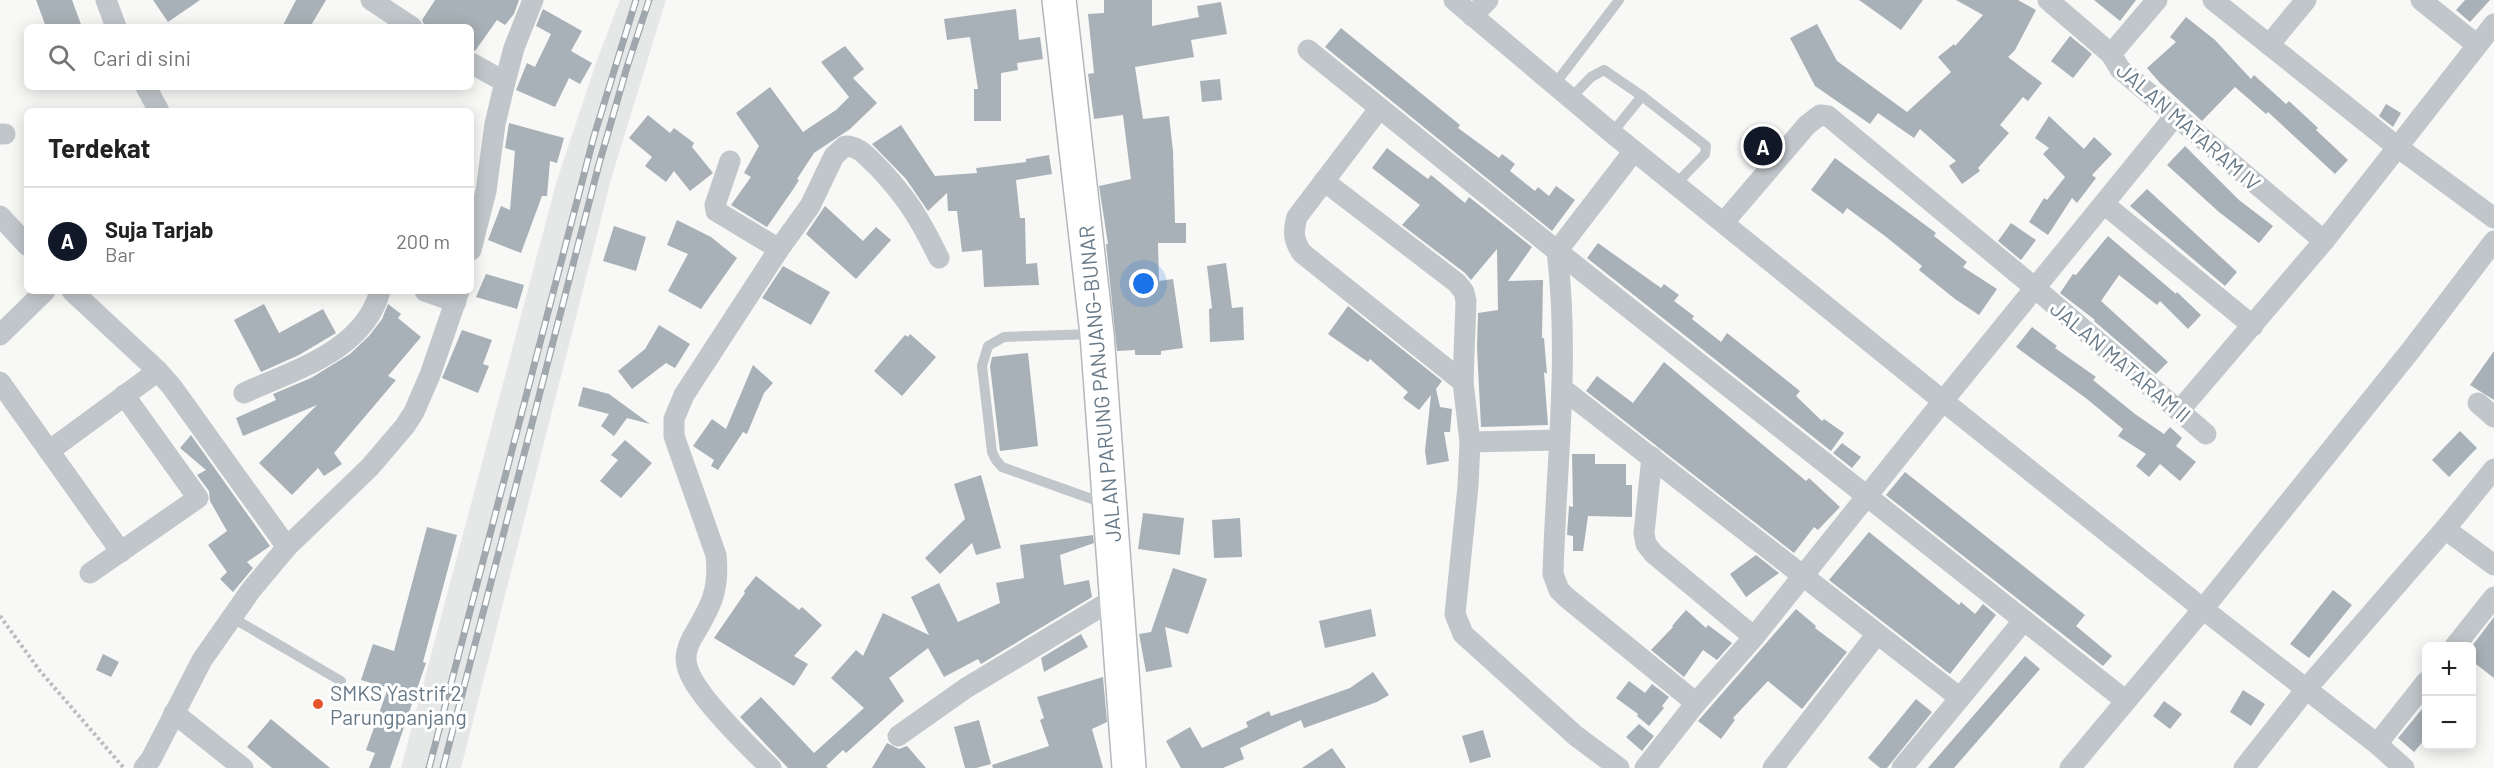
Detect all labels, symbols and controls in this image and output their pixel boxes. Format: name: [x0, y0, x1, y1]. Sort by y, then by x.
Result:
search box: [24, 24, 474, 90]
icon: search: [45, 41, 78, 74]
text: Cari di sini: [93, 44, 191, 70]
street label: JALAN MATARAM IV: [2112, 57, 2266, 195]
pin: A: [1744, 124, 1782, 168]
text: Terdekat: [48, 132, 150, 163]
text: Suja Tarjab: [105, 216, 213, 242]
street label: JALAN PARUNG PANJANG–BUNAR: [1073, 225, 1125, 543]
text: A: [61, 229, 74, 253]
text: 200 m: [396, 229, 450, 253]
text: Bar: [105, 242, 135, 266]
your location: [1129, 269, 1158, 298]
street label: JALAN MATARAM II: [2046, 295, 2196, 427]
map controls: [2422, 642, 2476, 750]
button: +: [2422, 642, 2476, 696]
place label: SMKS Yastrif 2 Parungpanjang: [330, 680, 467, 729]
button: −: [2422, 696, 2476, 750]
marker: SMKS Yastrif 2 Parungpanjang: [311, 697, 325, 711]

